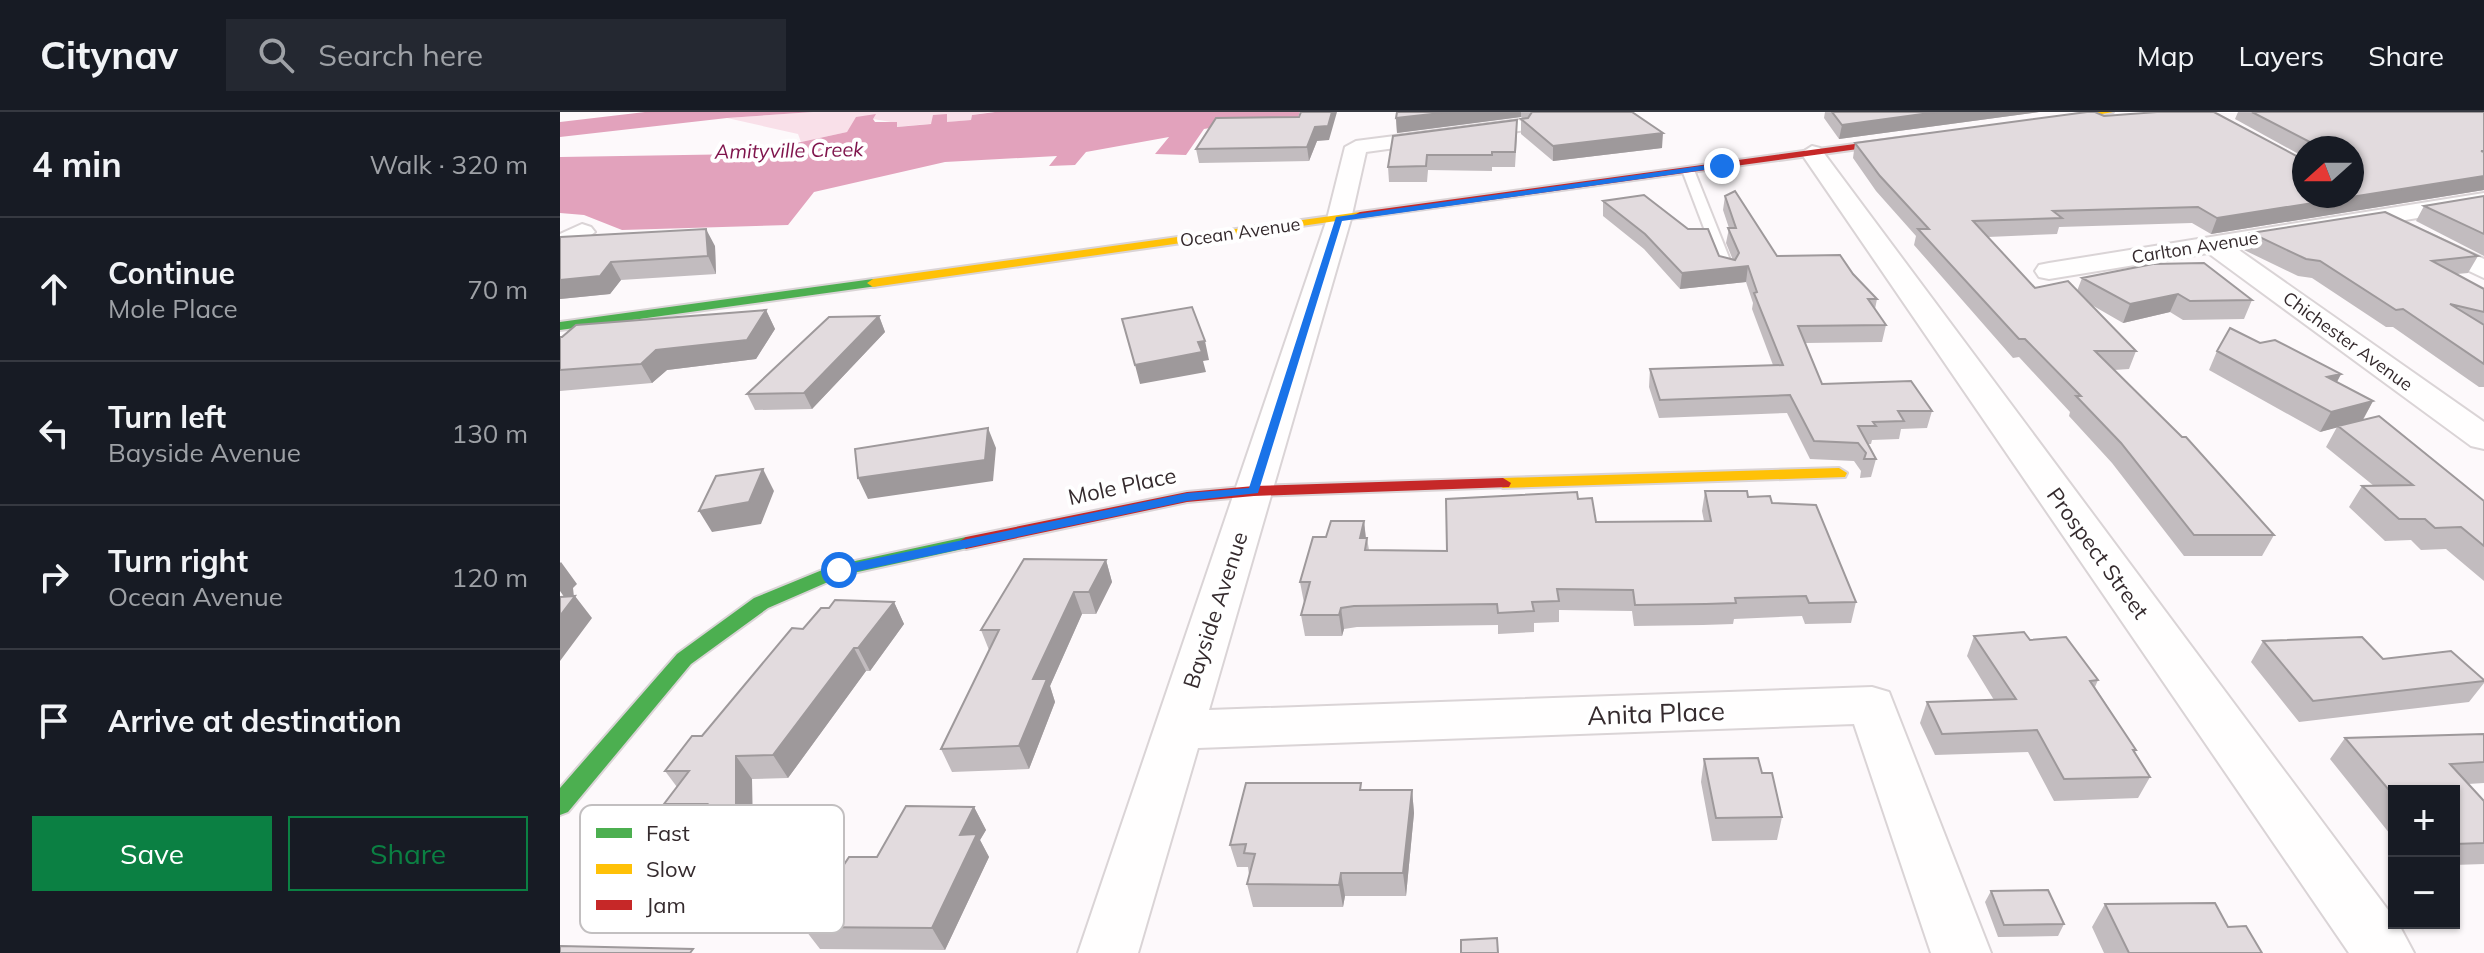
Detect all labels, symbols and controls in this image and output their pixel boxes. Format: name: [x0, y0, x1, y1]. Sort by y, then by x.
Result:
search box: [226, 19, 786, 91]
text: Citynav: [40, 31, 178, 79]
icon: search: [254, 33, 298, 77]
text: Search here: [318, 36, 483, 74]
text: Map: [2137, 38, 2194, 73]
text: Layers: [2238, 38, 2324, 73]
text: Share: [2368, 38, 2444, 73]
water label: Amityville Creek: [713, 136, 864, 164]
north arrow: [2292, 136, 2364, 208]
text: 4 min: [32, 143, 122, 186]
text: Walk · 320 m: [369, 148, 528, 181]
route end: [1704, 148, 1740, 184]
street label: Ocean Avenue: [1178, 212, 1302, 252]
street label: Carlton Avenue: [2130, 226, 2260, 268]
text: Continue: [108, 254, 235, 292]
icon: ahead: [32, 267, 76, 311]
text: 70 m: [467, 273, 528, 306]
street label: Chichester Avenue: [2278, 286, 2418, 396]
text: Mole Place: [108, 292, 238, 325]
text: Turn left: [108, 398, 226, 436]
icon: left: [32, 411, 76, 455]
text: 130 m: [452, 417, 528, 450]
text: Bayside Avenue: [108, 436, 301, 469]
street label: Mole Place: [1065, 461, 1179, 511]
street label: Prospect Street: [2041, 482, 2155, 624]
street label: Bayside Avenue: [1176, 528, 1254, 692]
text: Turn right: [108, 542, 248, 580]
route start: [821, 552, 857, 588]
icon: right: [32, 555, 76, 599]
text: 120 m: [452, 561, 528, 594]
text: Ocean Avenue: [108, 580, 283, 613]
street label: Anita Place: [1587, 694, 1725, 732]
icon: arrive: [32, 699, 76, 743]
text: Arrive at destination: [108, 702, 402, 740]
map controls: [2388, 785, 2460, 929]
button: +: [2388, 785, 2460, 857]
legend: [580, 805, 844, 933]
button: Save: [32, 816, 272, 891]
button: Share: [288, 816, 528, 891]
text: Fast: [646, 819, 690, 847]
text: Slow: [646, 855, 696, 883]
button: −: [2388, 857, 2460, 929]
text: Jam: [646, 891, 686, 919]

